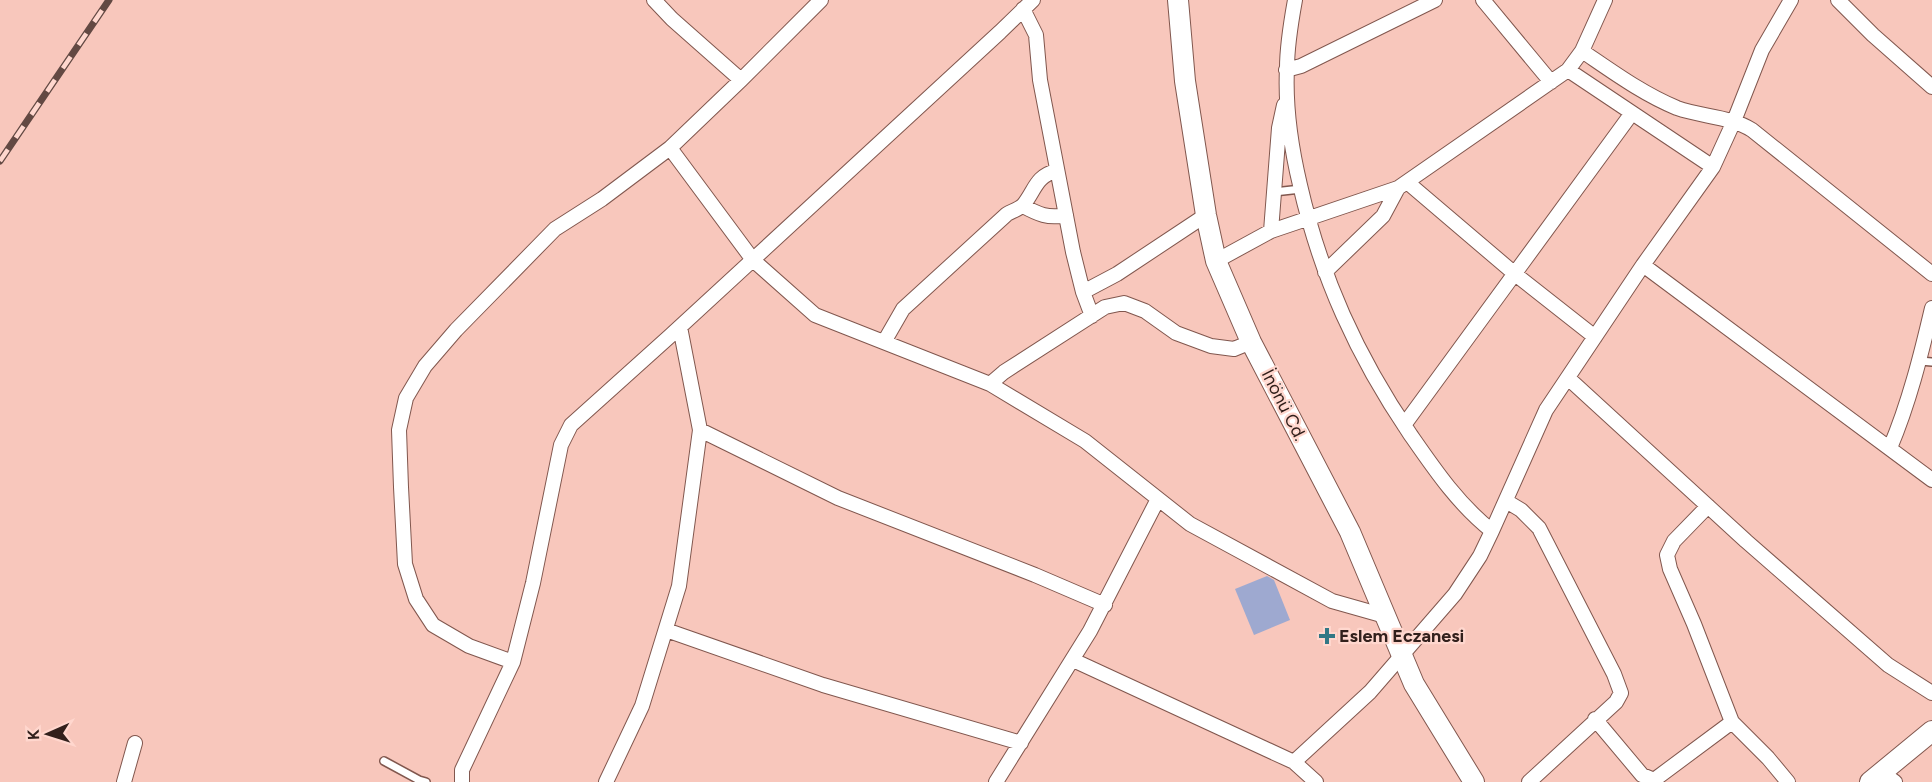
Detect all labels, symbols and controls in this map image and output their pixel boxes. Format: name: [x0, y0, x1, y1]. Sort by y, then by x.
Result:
street label: İnönü Cd.: [1257, 366, 1311, 444]
place label: Eslem Eczanesi: [1339, 625, 1464, 647]
marker: Eslem Eczanesi: [1320, 629, 1334, 643]
north arrow: [18, 704, 78, 764]
text: K: [24, 729, 43, 741]

